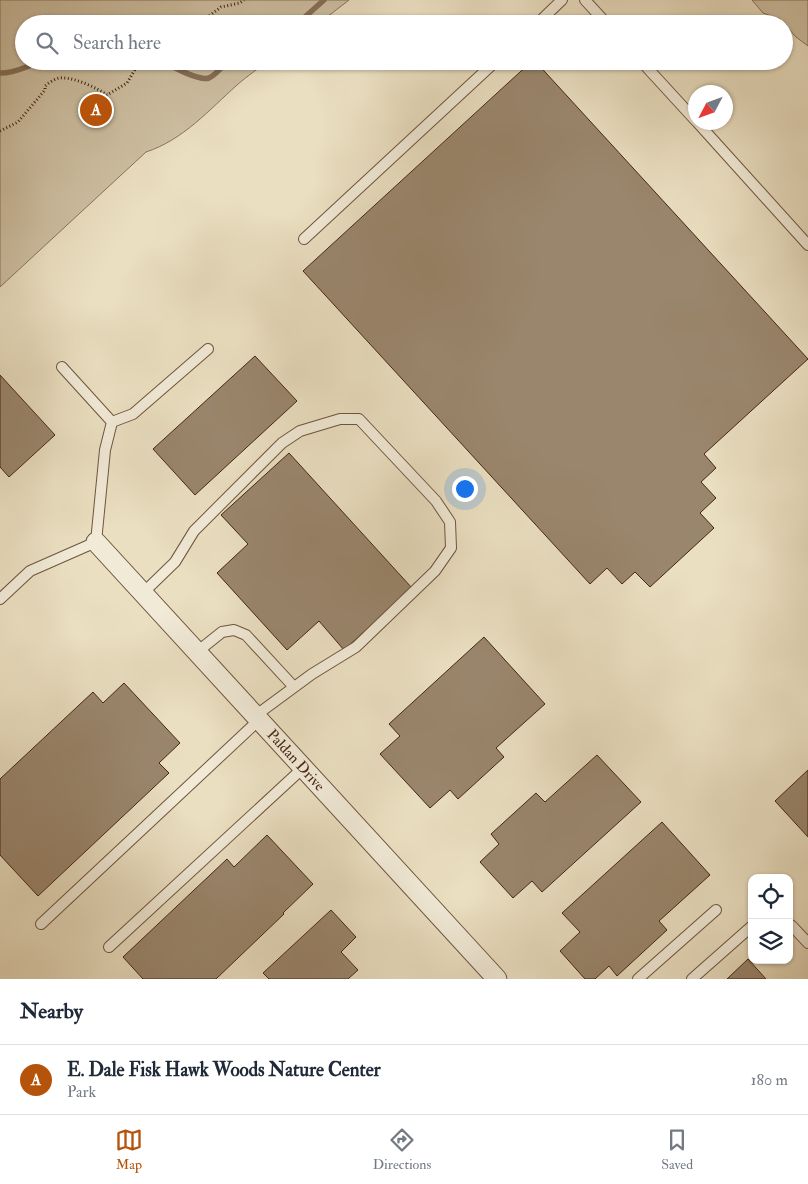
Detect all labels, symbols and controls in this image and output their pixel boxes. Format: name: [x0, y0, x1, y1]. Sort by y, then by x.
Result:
search box: [15, 15, 793, 70]
icon: search: [33, 29, 61, 57]
text: Search here: [73, 31, 161, 55]
north arrow: [688, 85, 733, 130]
pin: A: [80, 91, 112, 129]
your location: [452, 476, 478, 502]
street label: Paldan Drive: [263, 725, 329, 795]
map controls: [748, 874, 793, 964]
button: locate: [748, 874, 793, 919]
button: layers: [748, 919, 793, 964]
text: Nearby: [20, 998, 83, 1025]
text: E. Dale Fisk Hawk Woods Nature Center: [67, 1058, 381, 1082]
text: A: [31, 1070, 41, 1090]
text: 180 m: [751, 1070, 788, 1090]
text: Park: [67, 1082, 96, 1102]
tab: Map: [115, 1126, 143, 1173]
tab: Directions: [373, 1126, 431, 1173]
tab: Saved: [661, 1126, 693, 1173]

